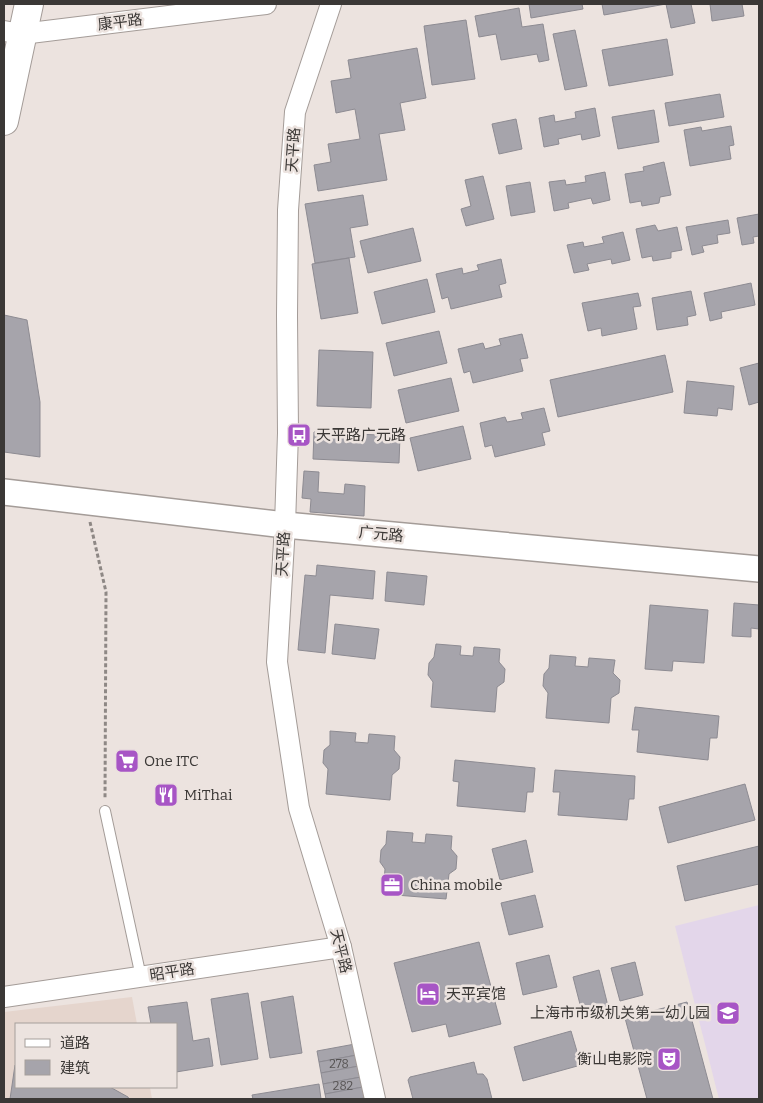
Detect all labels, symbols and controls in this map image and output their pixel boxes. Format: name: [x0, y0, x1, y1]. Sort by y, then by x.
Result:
street label: 康平路: [97, 10, 143, 34]
street label: 天平路: [282, 127, 304, 173]
bus stop icon: 天平路广元路: [286, 422, 312, 448]
place label: 天平路广元路: [316, 426, 406, 444]
street label: 广元路: [358, 523, 404, 545]
street label: 天平路: [273, 531, 293, 577]
supermarket icon: One ITC: [114, 748, 140, 774]
place label: One ITC: [144, 752, 199, 770]
restaurant icon: MiThai: [153, 782, 179, 808]
place label: MiThai: [184, 786, 233, 804]
office icon: China mobile: [379, 872, 405, 898]
place label: China mobile: [410, 876, 502, 894]
street label: 天平路: [327, 927, 355, 975]
street label: 昭平路: [148, 960, 196, 984]
hotel icon: 天平宾馆: [415, 981, 441, 1007]
place label: 天平宾馆: [446, 985, 506, 1003]
school or university icon: 上海市市级机关第一幼儿园: [715, 1000, 741, 1026]
place label: 上海市市级机关第一幼儿园: [530, 1004, 710, 1022]
legend: [15, 1023, 178, 1088]
text: 道路: [60, 1034, 90, 1052]
theatre icon: 衡山电影院: [656, 1046, 682, 1072]
place label: 衡山电影院: [577, 1050, 652, 1068]
house number: 278: [329, 1057, 349, 1071]
text: 建筑: [60, 1059, 90, 1077]
house number: 282: [333, 1079, 353, 1093]

